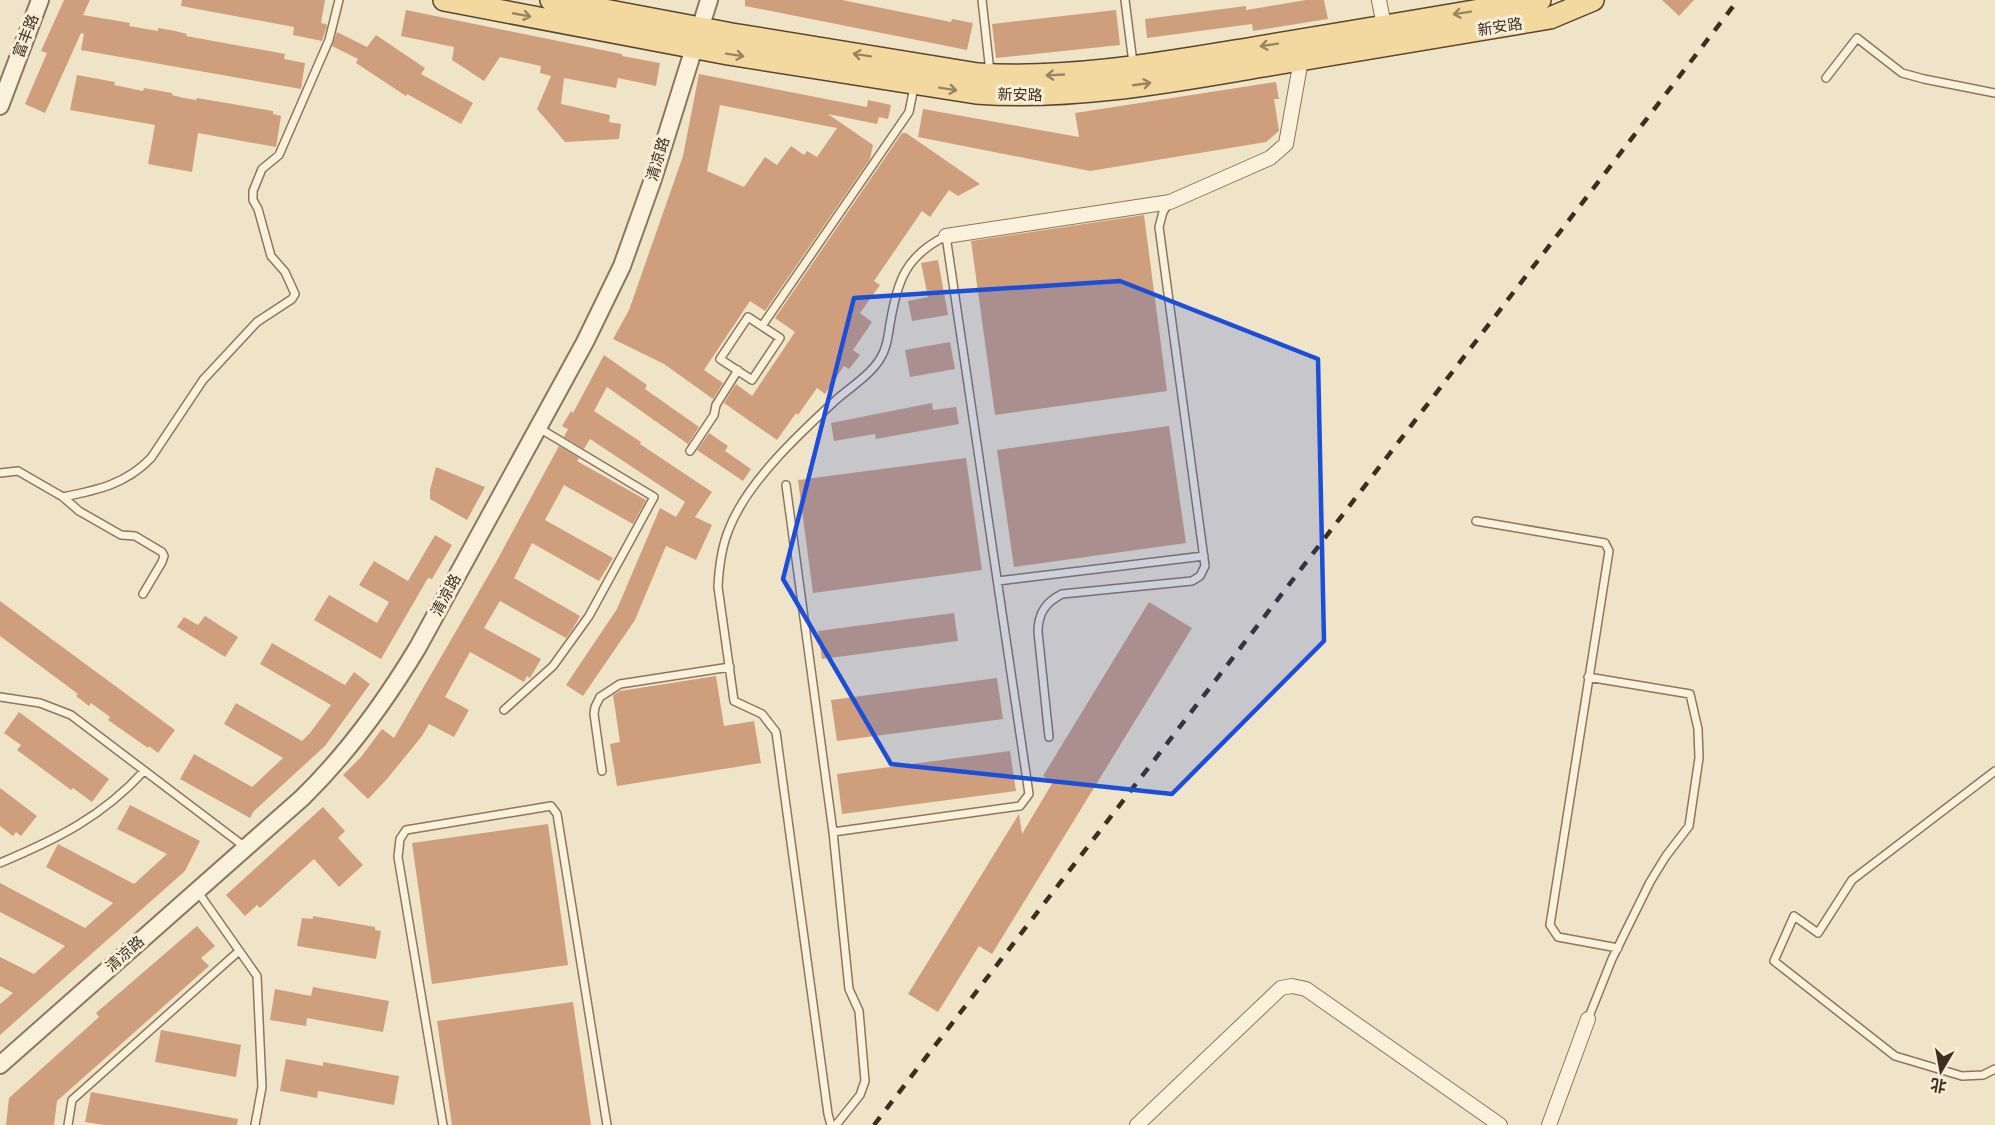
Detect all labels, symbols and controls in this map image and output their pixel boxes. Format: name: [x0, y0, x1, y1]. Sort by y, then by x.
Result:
one-way arrow: [1452, 8, 1472, 19]
street label: 富丰路: [6, 10, 43, 61]
one-way arrow: [512, 10, 532, 21]
street label: 新安路: [1476, 11, 1524, 40]
one-way arrow: [1260, 40, 1280, 51]
one-way arrow: [724, 49, 744, 60]
one-way arrow: [853, 49, 872, 60]
one-way arrow: [1046, 70, 1066, 81]
one-way arrow: [1131, 79, 1151, 90]
street label: 新安路: [997, 82, 1043, 105]
one-way arrow: [938, 84, 957, 95]
street label: 清凉路: [639, 134, 674, 183]
street label: 清凉路: [424, 569, 465, 620]
street label: 清凉路: [100, 929, 148, 976]
north arrow: [1911, 1041, 1971, 1101]
text: 北: [1928, 1074, 1948, 1100]

